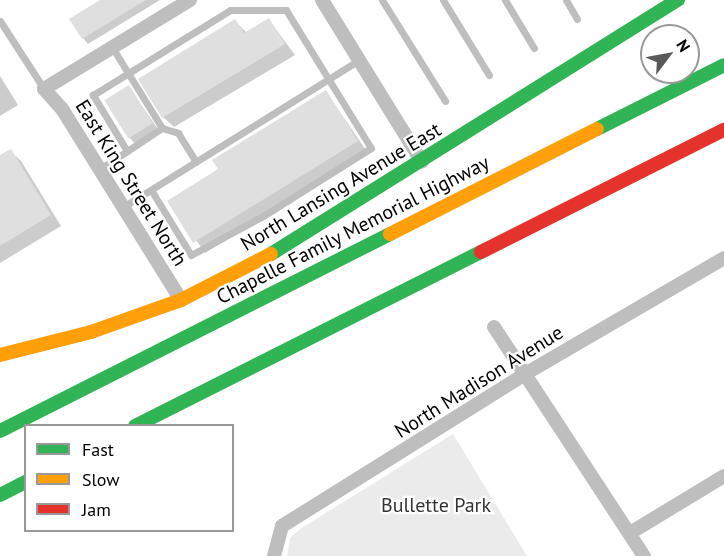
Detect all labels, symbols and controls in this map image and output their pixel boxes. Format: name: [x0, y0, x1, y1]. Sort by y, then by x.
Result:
north arrow: [640, 24, 700, 84]
text: N: [672, 36, 695, 55]
street label: East King Street North: [70, 95, 192, 271]
street label: North Lansing Avenue East: [236, 118, 446, 256]
street label: Chapelle Family Memorial Highway: [212, 150, 494, 310]
street label: North Madison Avenue: [390, 320, 568, 444]
legend: [24, 424, 234, 532]
text: Fast: [82, 438, 114, 461]
text: Slow: [82, 468, 120, 491]
park label: Bullette Park: [381, 493, 491, 517]
text: Jam: [82, 498, 111, 521]

